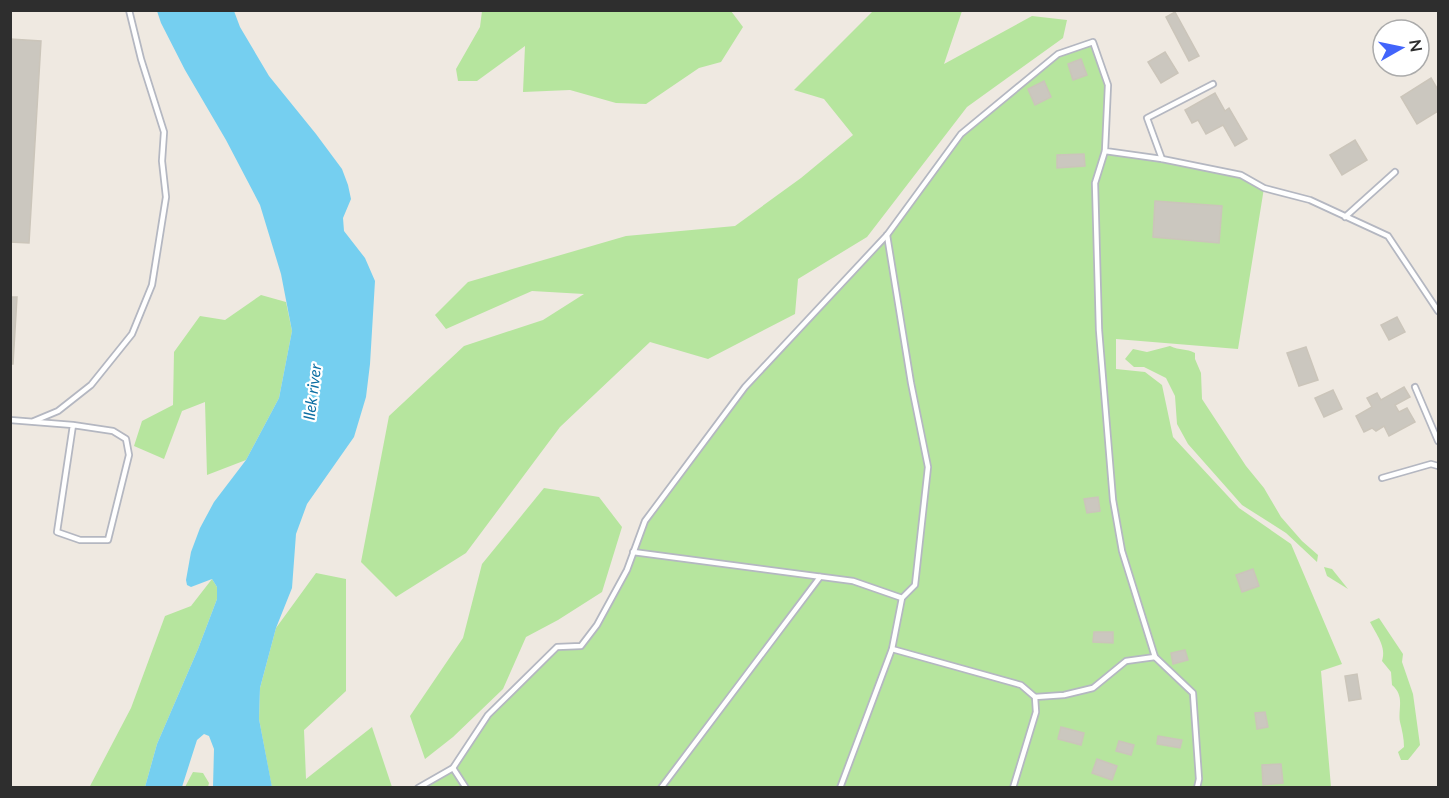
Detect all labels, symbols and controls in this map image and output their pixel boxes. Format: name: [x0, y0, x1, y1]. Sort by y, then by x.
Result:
north arrow: [1371, 18, 1431, 78]
text: N: [1406, 38, 1427, 53]
water label: Ilek river: [299, 362, 324, 421]

